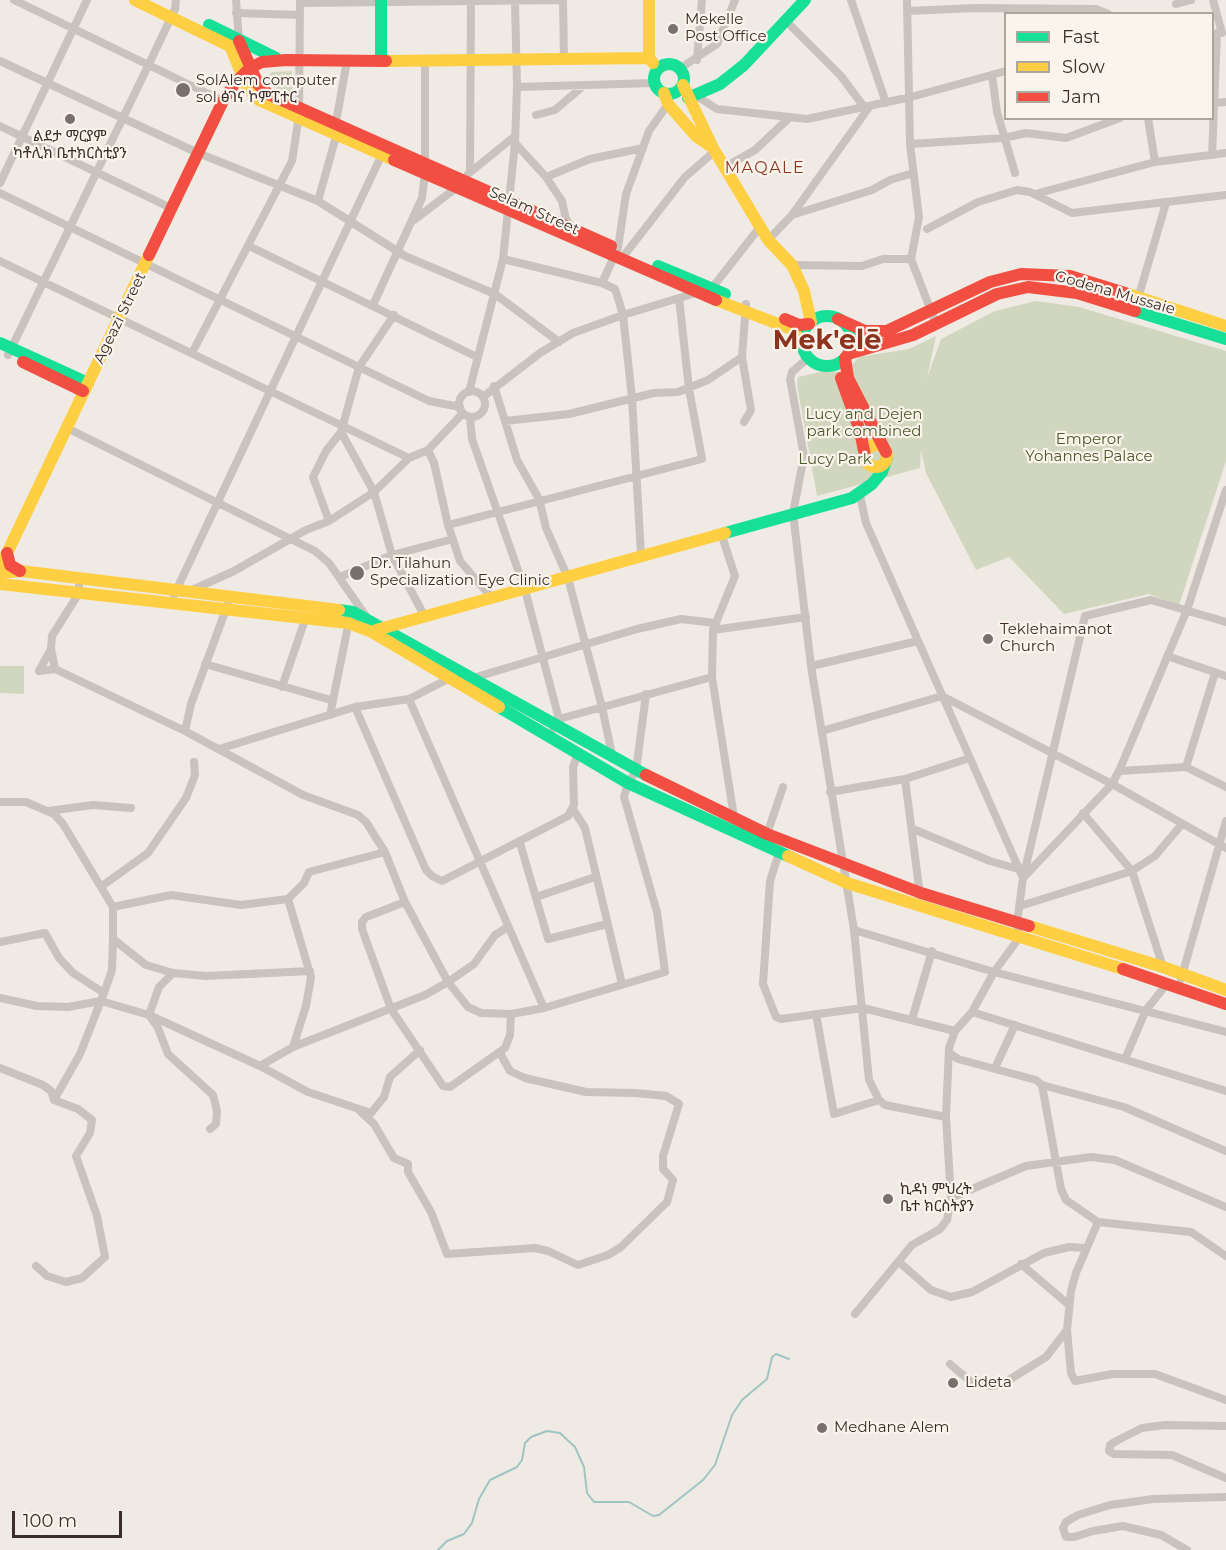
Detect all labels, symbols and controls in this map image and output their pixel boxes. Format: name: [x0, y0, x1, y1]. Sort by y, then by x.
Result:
place label: Mekelle Post Office: [685, 11, 766, 46]
legend: [1004, 12, 1214, 120]
marker: Mekelle Post Office: [666, 22, 680, 36]
text: Fast: [1062, 26, 1100, 48]
text: Slow: [1062, 56, 1105, 78]
place label: SolAlem computer sol ፅገና ኮምፒተር: [196, 72, 337, 107]
marker: SolAlem computer sol ፅገና ኮምፒተር: [174, 81, 192, 99]
text: Jam: [1062, 86, 1101, 108]
marker: ልደታ ማርያም ካቶሊክ ቤተክርስቲያን: [63, 112, 77, 126]
place label: ልደታ ማርያም ካቶሊክ ቤተክርስቲያን: [13, 128, 127, 163]
district label: MAQALE: [725, 158, 805, 178]
street label: Selam Street: [486, 183, 582, 239]
street label: Godena Mussaie: [1053, 267, 1177, 319]
street label: Ageazi Street: [90, 269, 150, 367]
district label: Mek'elē: [773, 325, 881, 357]
park label: Lucy and Dejen park combined: [806, 406, 922, 441]
park label: Emperor Yohannes Palace: [1025, 431, 1153, 466]
park label: Lucy Park: [798, 451, 872, 469]
place label: Dr. Tilahun Specialization Eye Clinic: [370, 555, 550, 590]
marker: Dr. Tilahun Specialization Eye Clinic: [348, 564, 366, 582]
place label: Teklehaimanot Church: [1000, 621, 1112, 656]
marker: Teklehaimanot Church: [981, 632, 995, 646]
place label: ኪዳነ ምህረት ቤተ ክርስትያን: [900, 1181, 974, 1216]
marker: ኪዳነ ምህረት ቤተ ክርስትያን: [881, 1192, 895, 1206]
place label: Lideta: [965, 1374, 1012, 1392]
marker: Lideta: [946, 1376, 960, 1390]
place label: Medhane Alem: [834, 1419, 949, 1437]
marker: Medhane Alem: [815, 1421, 829, 1435]
scale bar: [15, 1499, 124, 1537]
text: 100 m: [23, 1510, 77, 1532]

